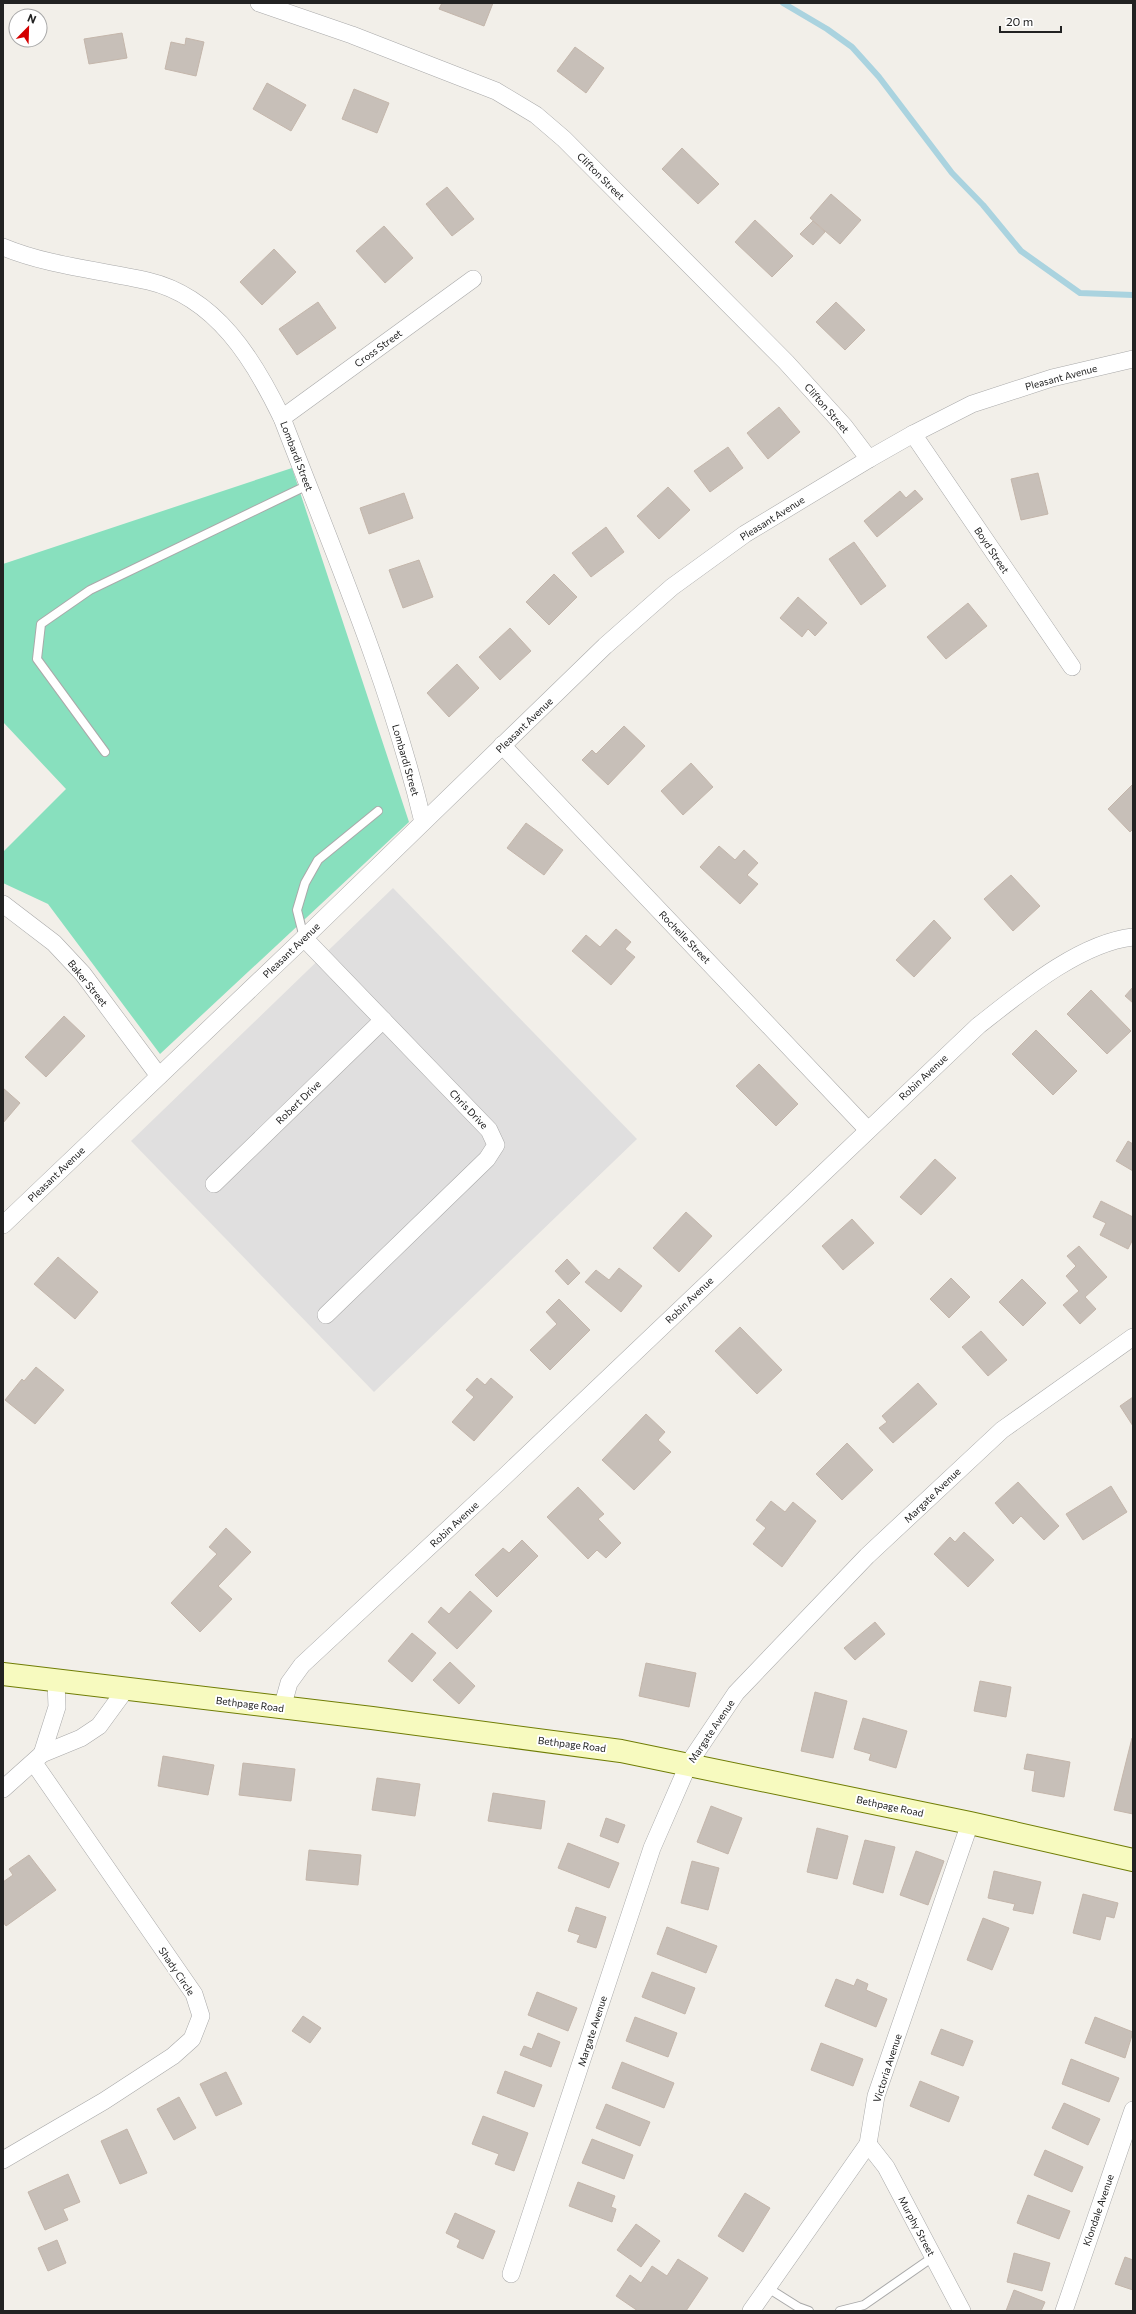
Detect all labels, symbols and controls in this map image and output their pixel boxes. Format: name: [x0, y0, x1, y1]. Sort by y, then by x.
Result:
north arrow: [8, 8, 48, 48]
scale bar: [1000, 8, 1061, 34]
text: N: [26, 11, 38, 26]
text: 20 m: [1006, 14, 1033, 28]
street label: Clifton Street: [575, 150, 627, 202]
street label: Cross Street: [352, 327, 404, 369]
street label: Pleasant Avenue: [1024, 362, 1098, 392]
street label: Clifton Street: [802, 381, 852, 435]
street label: Lombardi Street: [278, 419, 316, 493]
street label: Pleasant Avenue: [737, 493, 807, 543]
street label: Boyd Street: [972, 525, 1012, 575]
street label: Pleasant Avenue: [493, 695, 555, 755]
street label: Lombardi Street: [390, 723, 422, 797]
street label: Rochelle Street: [657, 908, 713, 966]
street label: Pleasant Avenue: [260, 920, 322, 980]
street label: Baker Street: [66, 957, 110, 1009]
street label: Robin Avenue: [896, 1052, 950, 1102]
street label: Robert Drive: [273, 1078, 323, 1126]
street label: Chris Drive: [447, 1087, 491, 1131]
street label: Pleasant Avenue: [25, 1144, 87, 1204]
street label: Robin Avenue: [663, 1274, 715, 1326]
street label: Margate Avenue: [901, 1465, 963, 1525]
street label: Robin Avenue: [427, 1499, 481, 1549]
street label: Bethpage Road: [215, 1694, 285, 1714]
street label: Margate Avenue: [685, 1697, 737, 1765]
street label: Bethpage Road: [537, 1734, 607, 1754]
street label: Bethpage Road: [855, 1793, 925, 1819]
street label: Shady Circle: [156, 1945, 198, 1997]
street label: Margate Avenue: [575, 1994, 609, 2068]
street label: Victoria Avenue: [870, 2032, 904, 2104]
street label: Klondale Avenue: [1080, 2173, 1116, 2247]
street label: Murphy Street: [896, 2194, 938, 2258]

